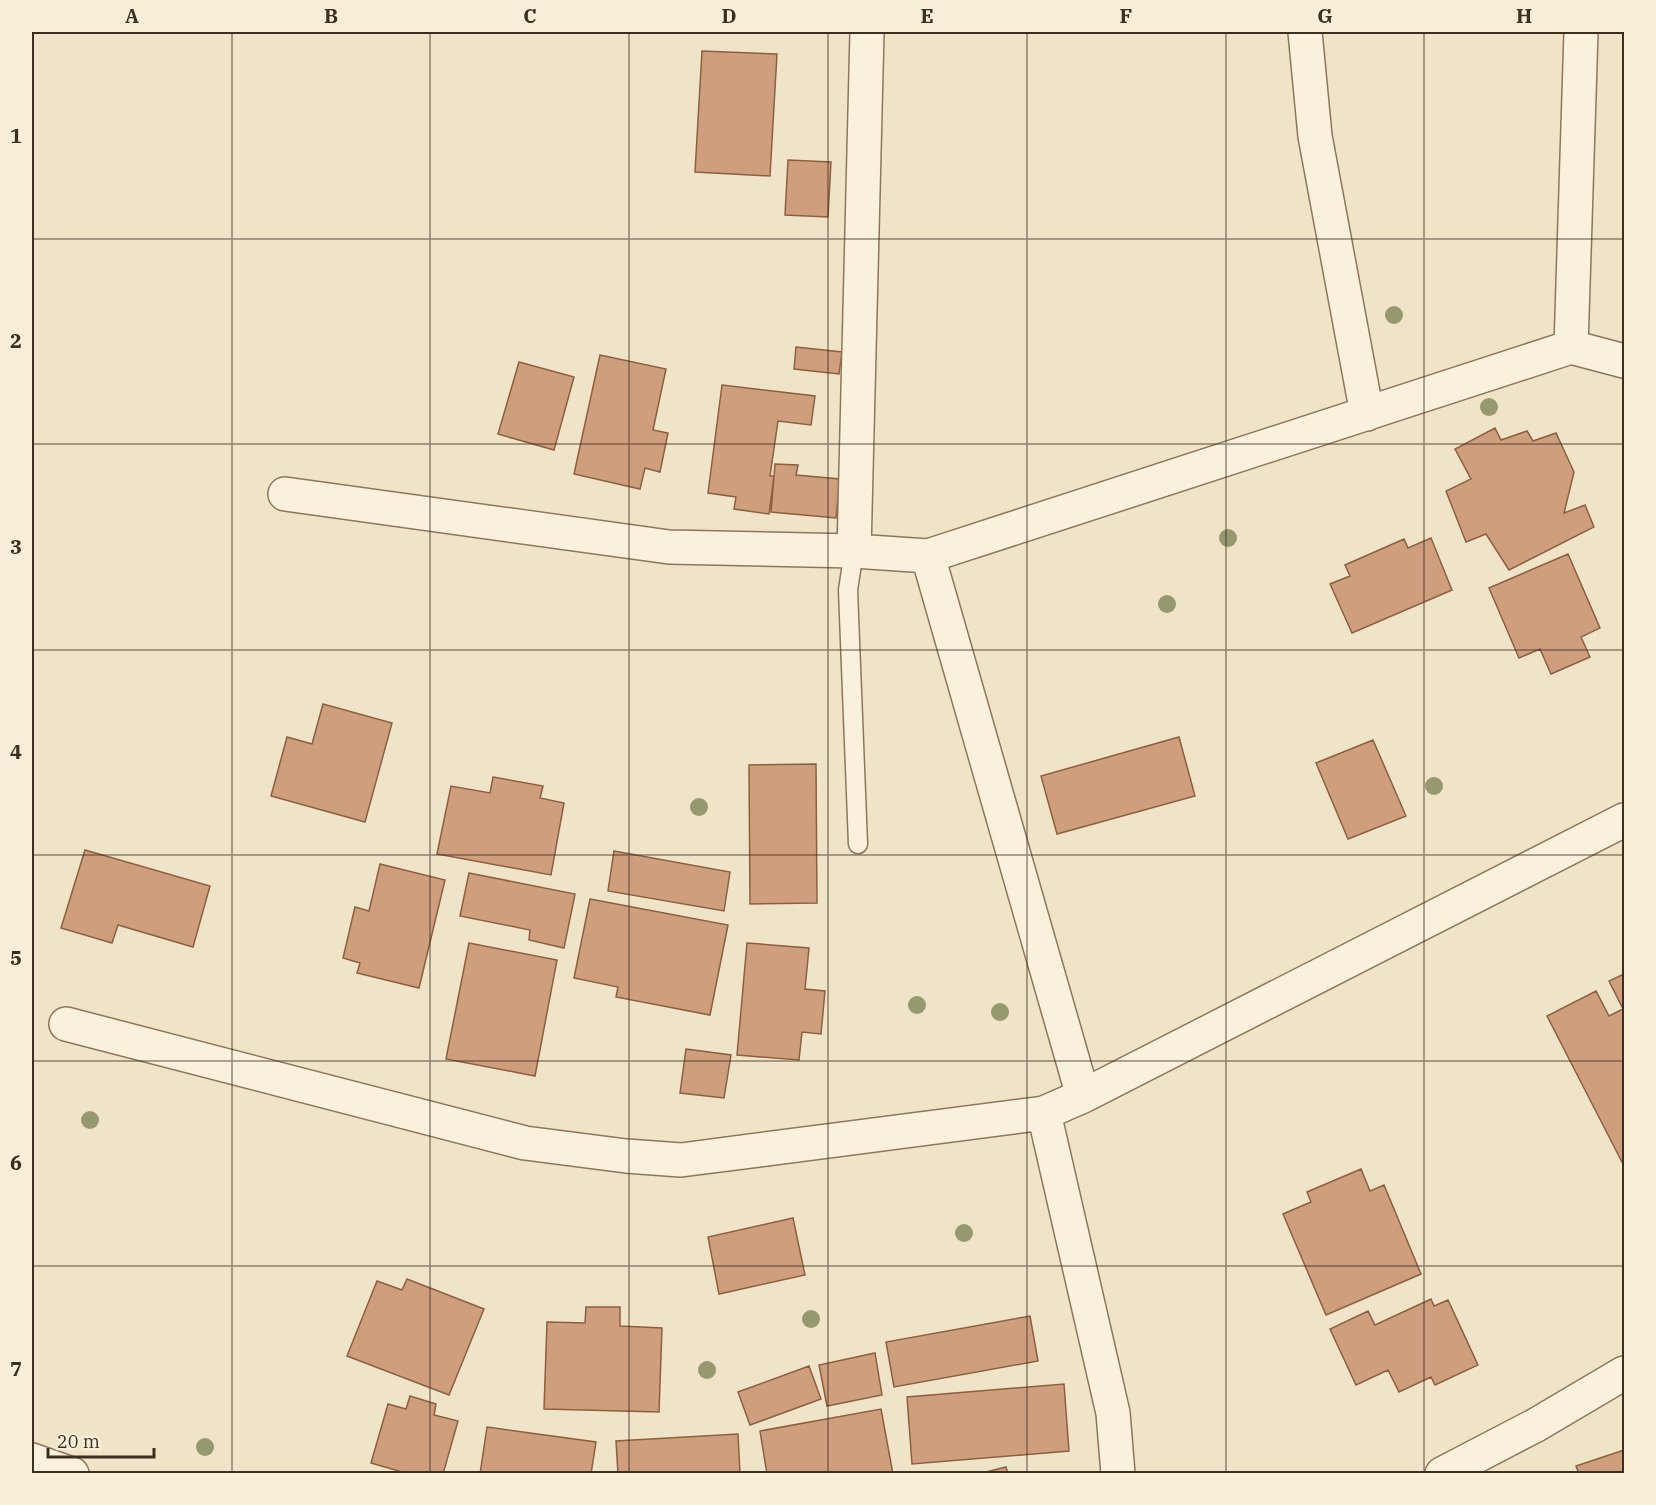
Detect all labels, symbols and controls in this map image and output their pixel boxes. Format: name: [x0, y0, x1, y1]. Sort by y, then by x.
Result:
text: A: [125, 2, 139, 29]
text: B: [324, 2, 338, 29]
text: C: [523, 2, 537, 29]
text: D: [721, 2, 737, 29]
text: E: [920, 2, 934, 29]
text: F: [1120, 2, 1132, 29]
text: G: [1317, 2, 1333, 29]
text: H: [1516, 2, 1532, 29]
text: 1: [10, 122, 22, 149]
text: 2: [10, 327, 22, 354]
text: 3: [10, 533, 22, 560]
text: 4: [10, 738, 22, 765]
text: 5: [10, 944, 22, 971]
text: 6: [10, 1149, 22, 1176]
text: 7: [10, 1355, 22, 1382]
scale bar: [48, 1421, 154, 1459]
text: 20 m: [57, 1430, 100, 1453]

